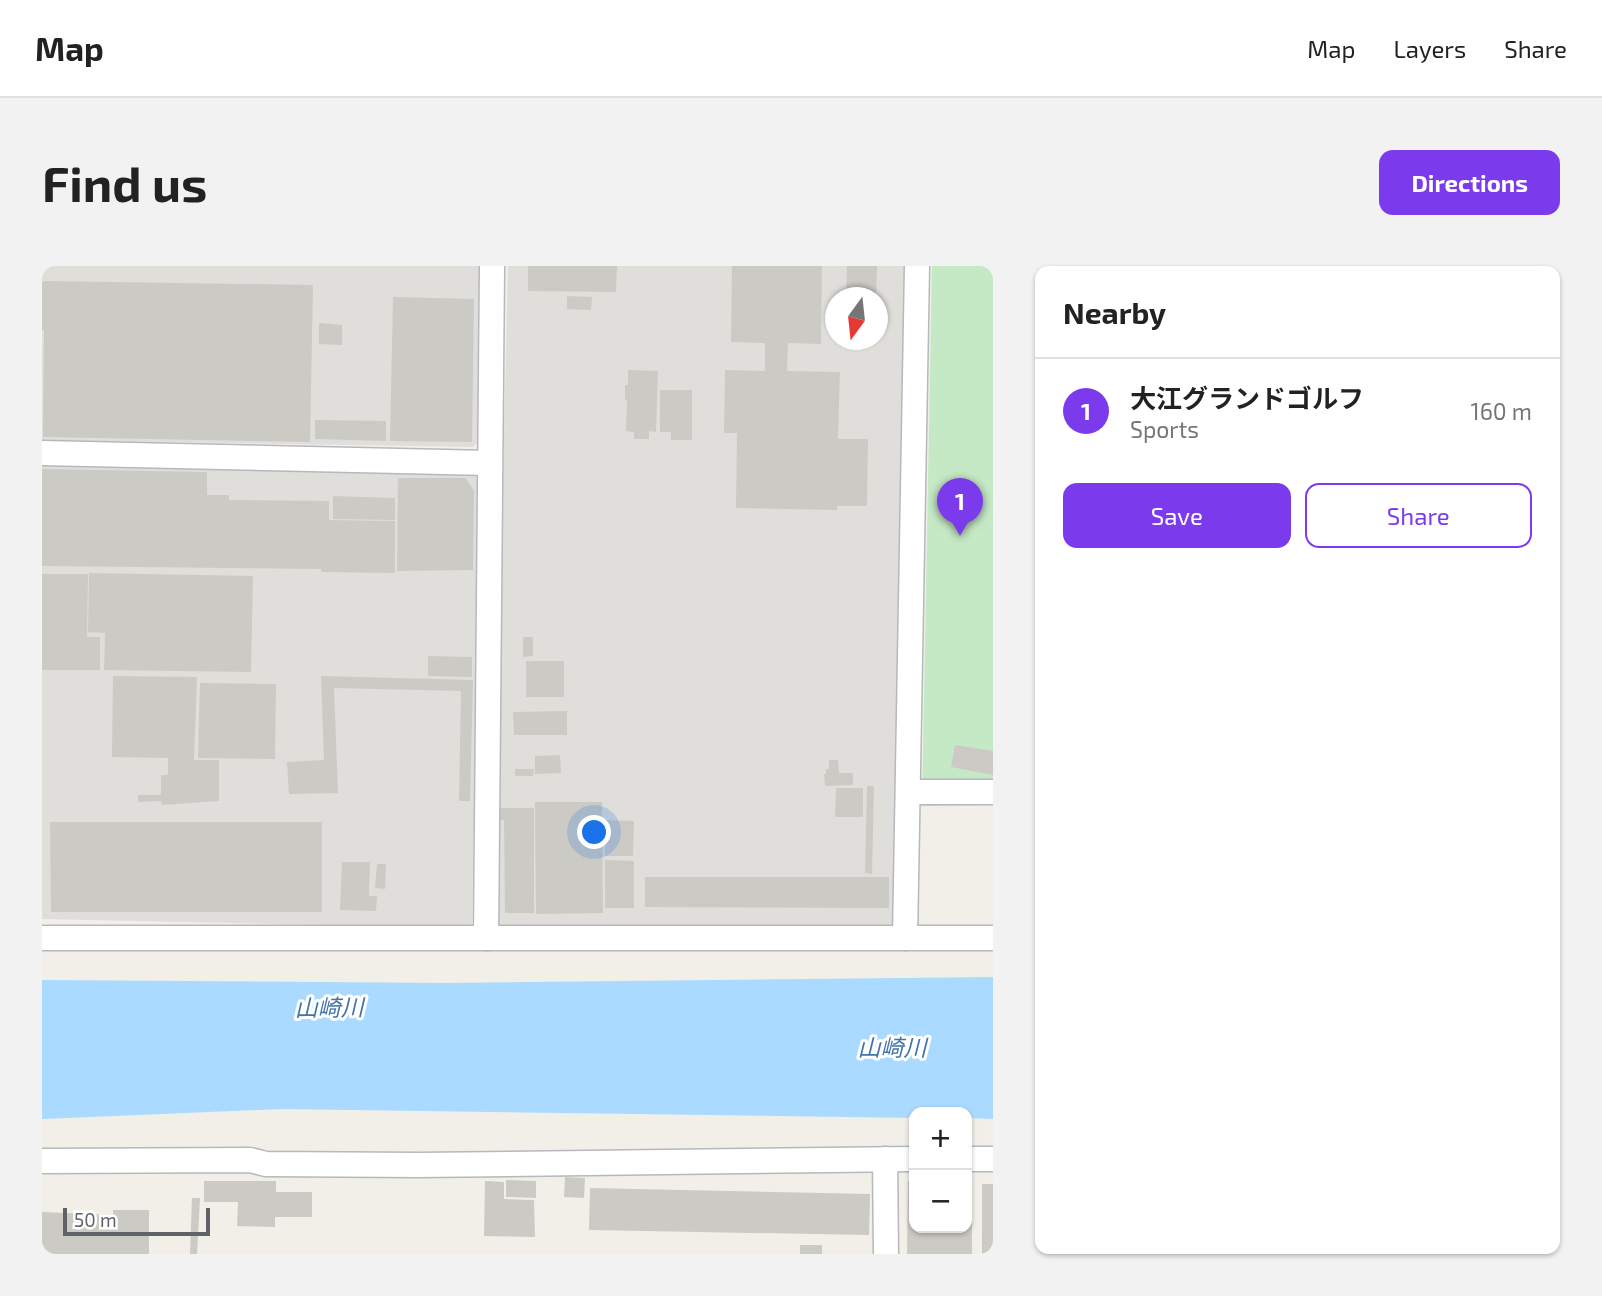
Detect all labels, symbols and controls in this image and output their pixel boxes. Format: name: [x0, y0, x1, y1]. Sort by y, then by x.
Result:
text: Map: [35, 28, 104, 68]
text: Map: [1307, 34, 1355, 63]
text: Layers: [1393, 34, 1466, 63]
text: Share: [1504, 34, 1567, 63]
button: Directions: [1379, 150, 1560, 215]
text: Find us: [42, 153, 207, 212]
north arrow: [825, 287, 888, 350]
text: Nearby: [1063, 294, 1166, 330]
text: 大江グランドゴルフ: [1130, 382, 1364, 413]
text: 1: [1081, 397, 1091, 425]
text: 160 m: [1471, 397, 1532, 425]
text: Sports: [1130, 415, 1199, 443]
pin: 1: [937, 478, 983, 536]
button: Save: [1063, 483, 1291, 548]
button: Share: [1305, 483, 1532, 548]
your location: [577, 815, 611, 849]
water label: 山崎川: [294, 992, 367, 1022]
water label: 山崎川: [858, 1033, 930, 1061]
map controls: [909, 1107, 972, 1233]
button: +: [909, 1107, 972, 1170]
button: −: [909, 1170, 972, 1233]
scale bar: [63, 1205, 210, 1237]
text: 50 m: [74, 1208, 117, 1231]

